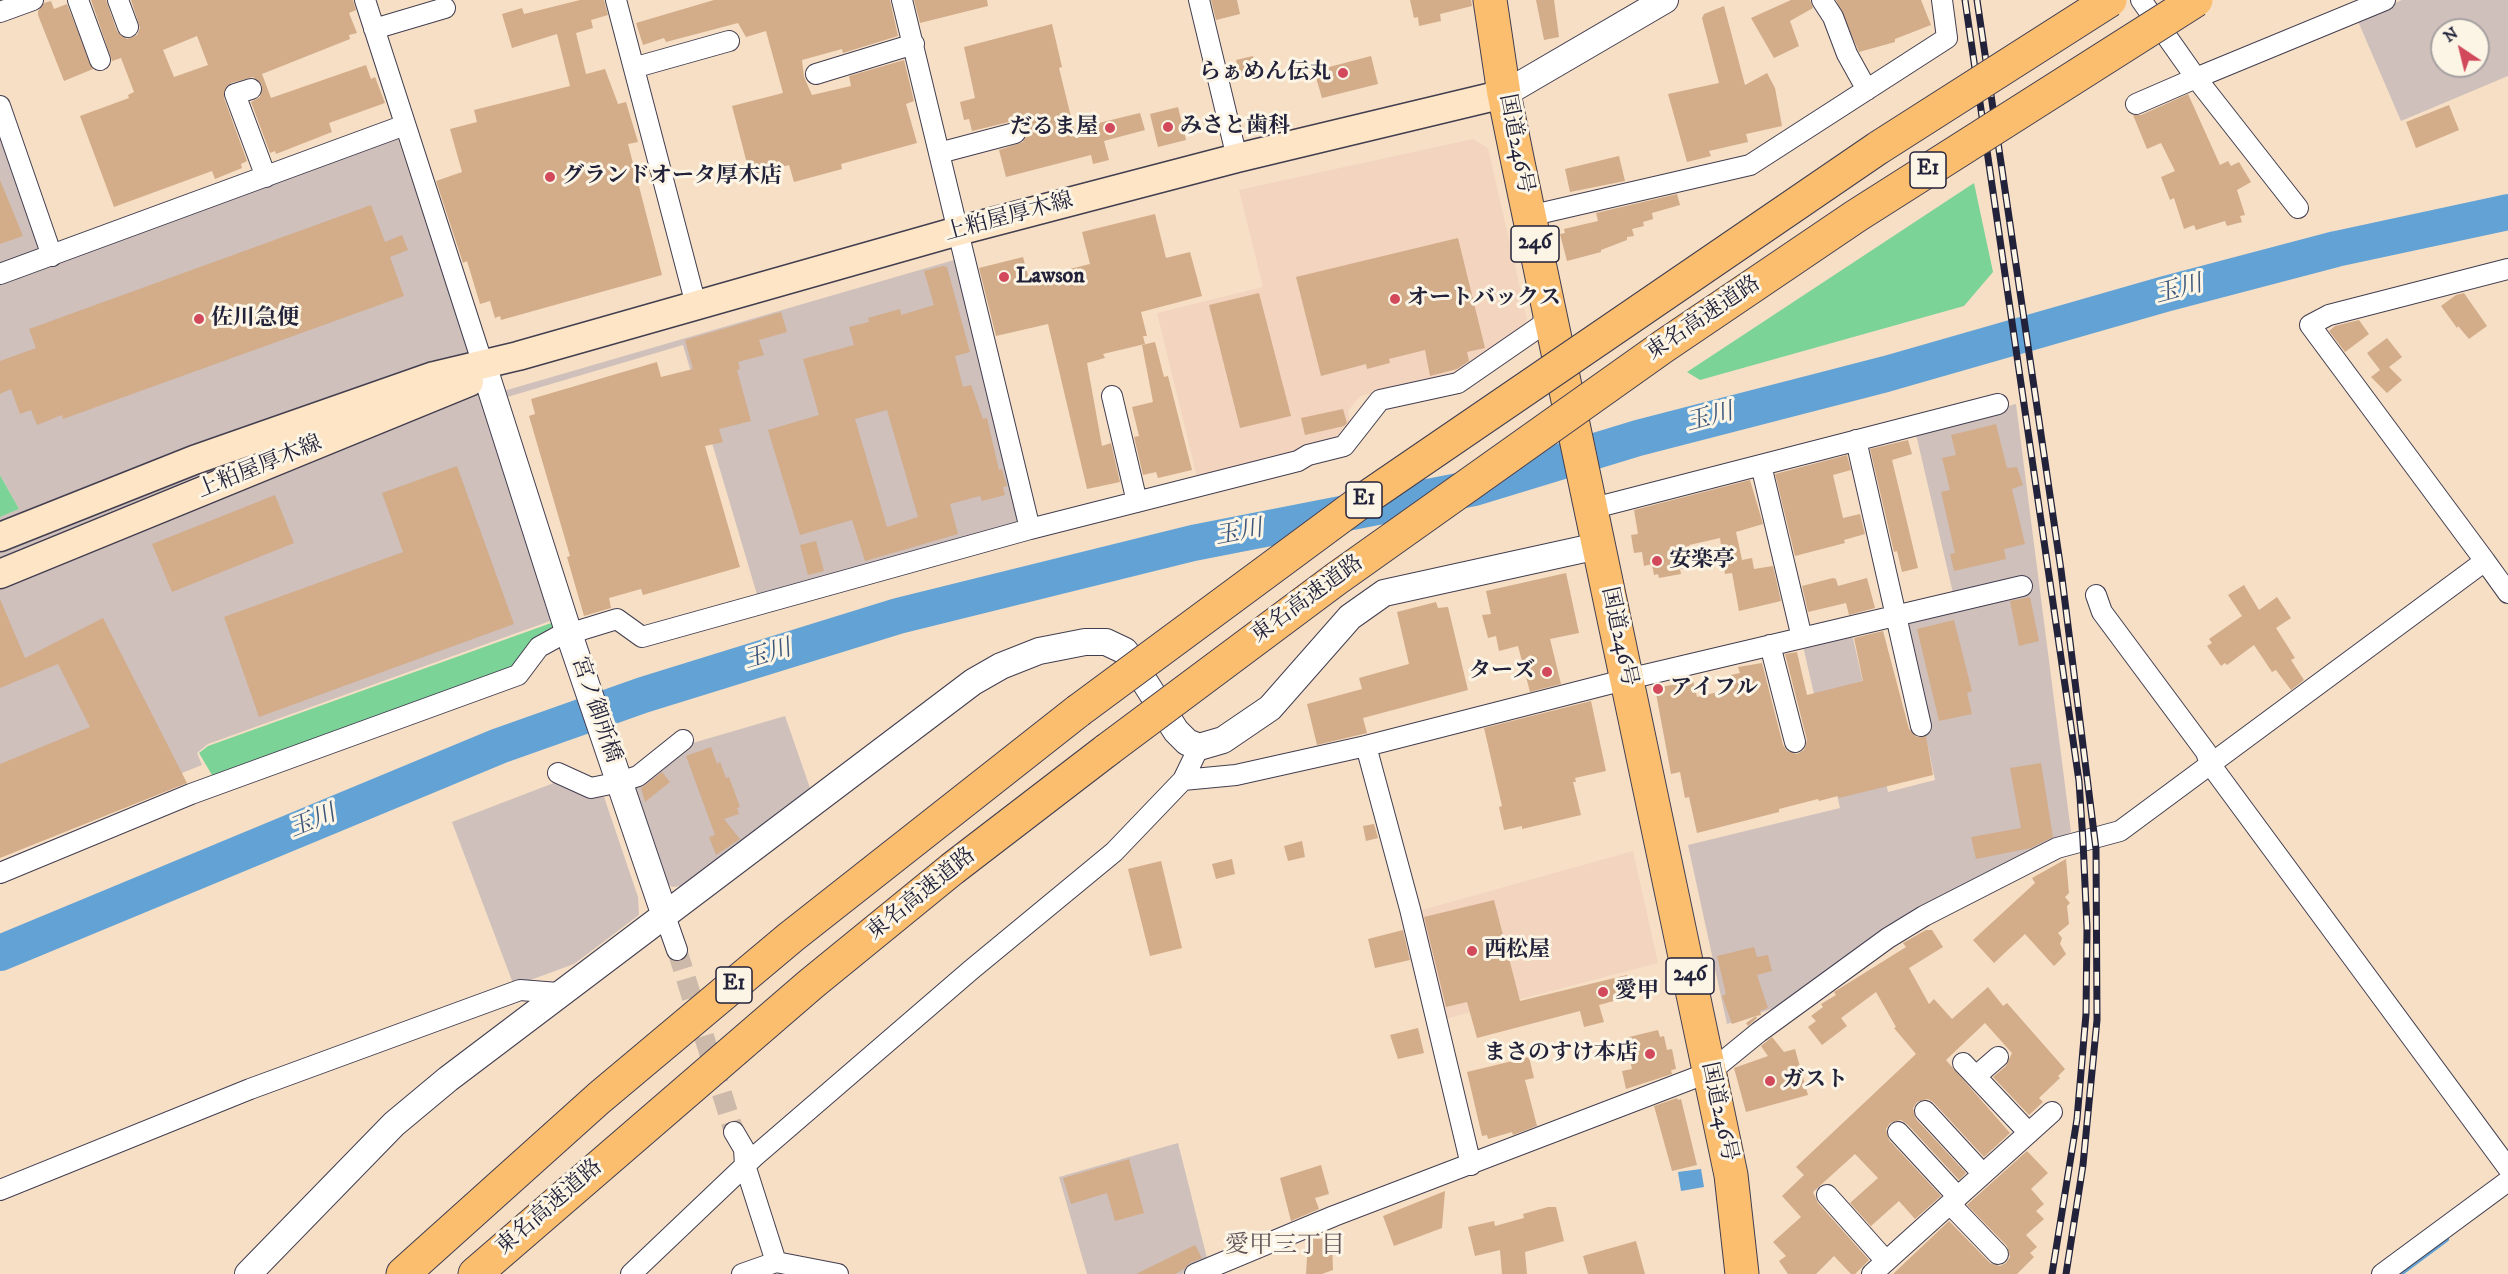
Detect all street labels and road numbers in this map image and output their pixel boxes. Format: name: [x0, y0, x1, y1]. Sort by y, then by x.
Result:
street label: 国道246号: [1492, 92, 1538, 196]
road number: E1: [1910, 152, 1946, 188]
street label: 上粕屋厚木線: [942, 188, 1076, 248]
road number: 246: [1511, 226, 1559, 262]
street label: 東名高速道路: [1642, 271, 1766, 367]
street label: 上粕屋厚木線: [194, 431, 326, 505]
road number: E1: [1346, 482, 1382, 518]
street label: 東名高速道路: [1247, 551, 1369, 649]
street label: 国道246号: [1595, 585, 1641, 689]
street label: 宮ノ御所橋: [565, 654, 625, 766]
street label: 東名高速道路: [862, 843, 982, 947]
road number: 246: [1666, 958, 1714, 994]
road number: E1: [716, 967, 752, 1003]
street label: 国道246号: [1695, 1060, 1741, 1164]
street label: 東名高速道路: [492, 1155, 608, 1261]

